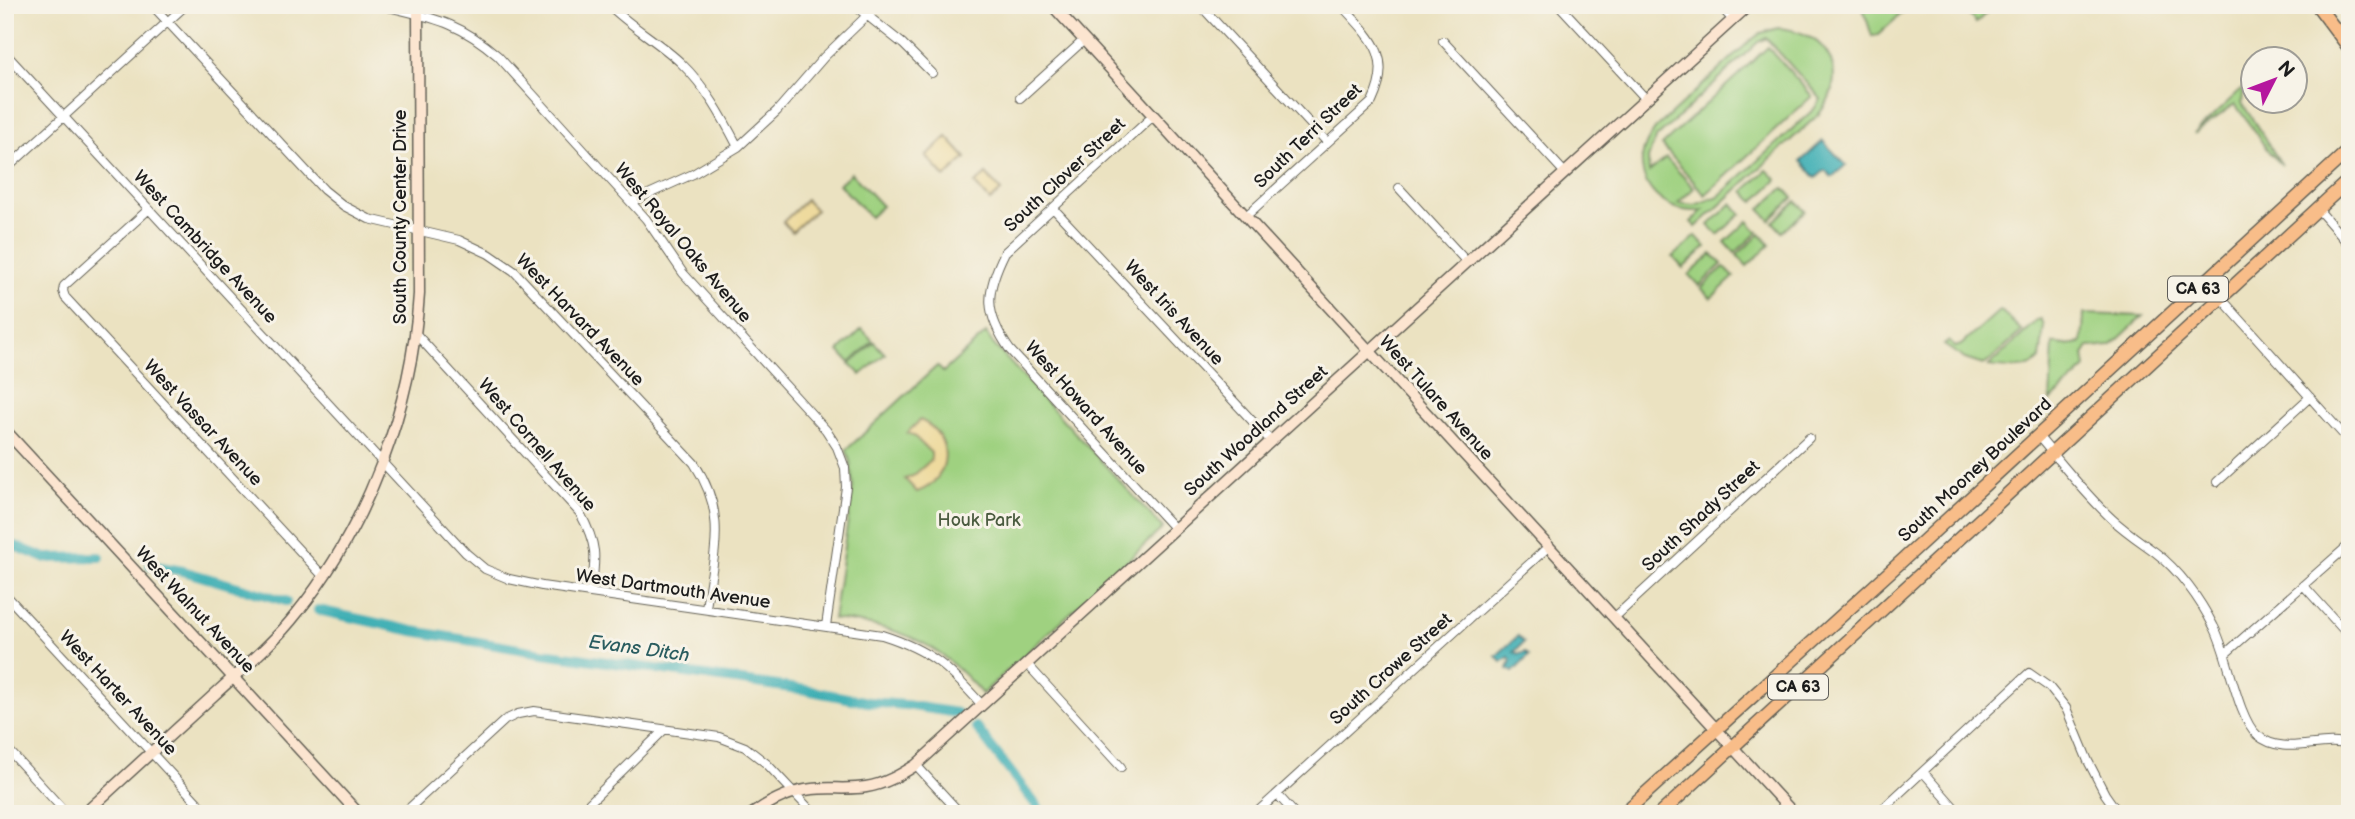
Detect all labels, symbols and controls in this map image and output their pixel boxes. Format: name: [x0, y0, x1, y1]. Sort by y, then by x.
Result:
north arrow: [2240, 46, 2310, 116]
text: N: [2272, 57, 2299, 83]
street label: South Terri Street: [1250, 79, 1367, 193]
street label: South County Center Drive: [390, 109, 411, 324]
street label: South Clover Street: [1000, 113, 1130, 236]
street label: West Royal Oaks Avenue: [610, 159, 756, 327]
street label: West Cambridge Avenue: [129, 166, 281, 328]
street label: West Harvard Avenue: [511, 250, 649, 391]
street label: West Iris Avenue: [1120, 256, 1228, 370]
road number: CA 63: [2168, 276, 2228, 302]
street label: West Tulare Avenue: [1375, 331, 1498, 465]
street label: West Howard Avenue: [1020, 337, 1152, 479]
street label: West Vassar Avenue: [139, 356, 267, 491]
street label: South Woodland Street: [1180, 361, 1332, 501]
street label: West Cornell Avenue: [474, 374, 601, 516]
street label: South Mooney Boulevard: [1894, 394, 2056, 546]
street label: South Shady Street: [1638, 456, 1765, 576]
park label: Houk Park: [937, 510, 1021, 531]
street label: West Walnut Avenue: [131, 542, 259, 678]
street label: West Dartmouth Avenue: [574, 565, 772, 613]
street label: South Crowe Street: [1326, 608, 1457, 729]
street label: West Harter Avenue: [55, 626, 181, 760]
water label: Evans Ditch: [587, 631, 691, 667]
road number: CA 63: [1768, 674, 1828, 700]

